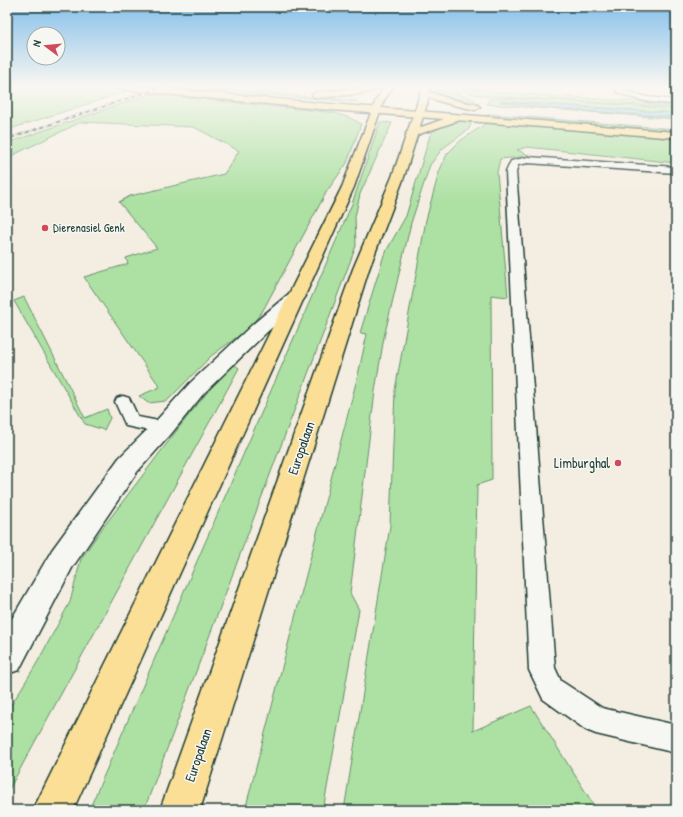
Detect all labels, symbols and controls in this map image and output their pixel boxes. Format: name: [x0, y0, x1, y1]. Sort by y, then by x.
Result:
north arrow: [26, 26, 66, 66]
text: N: [29, 38, 44, 48]
place label: Dierenasiel Genk: [53, 219, 125, 236]
marker: Dierenasiel Genk: [40, 223, 50, 233]
street label: Europalaan: [283, 419, 319, 477]
place label: Limburghal: [554, 453, 610, 473]
marker: Limburghal: [613, 458, 623, 468]
street label: Europalaan: [180, 726, 216, 784]

